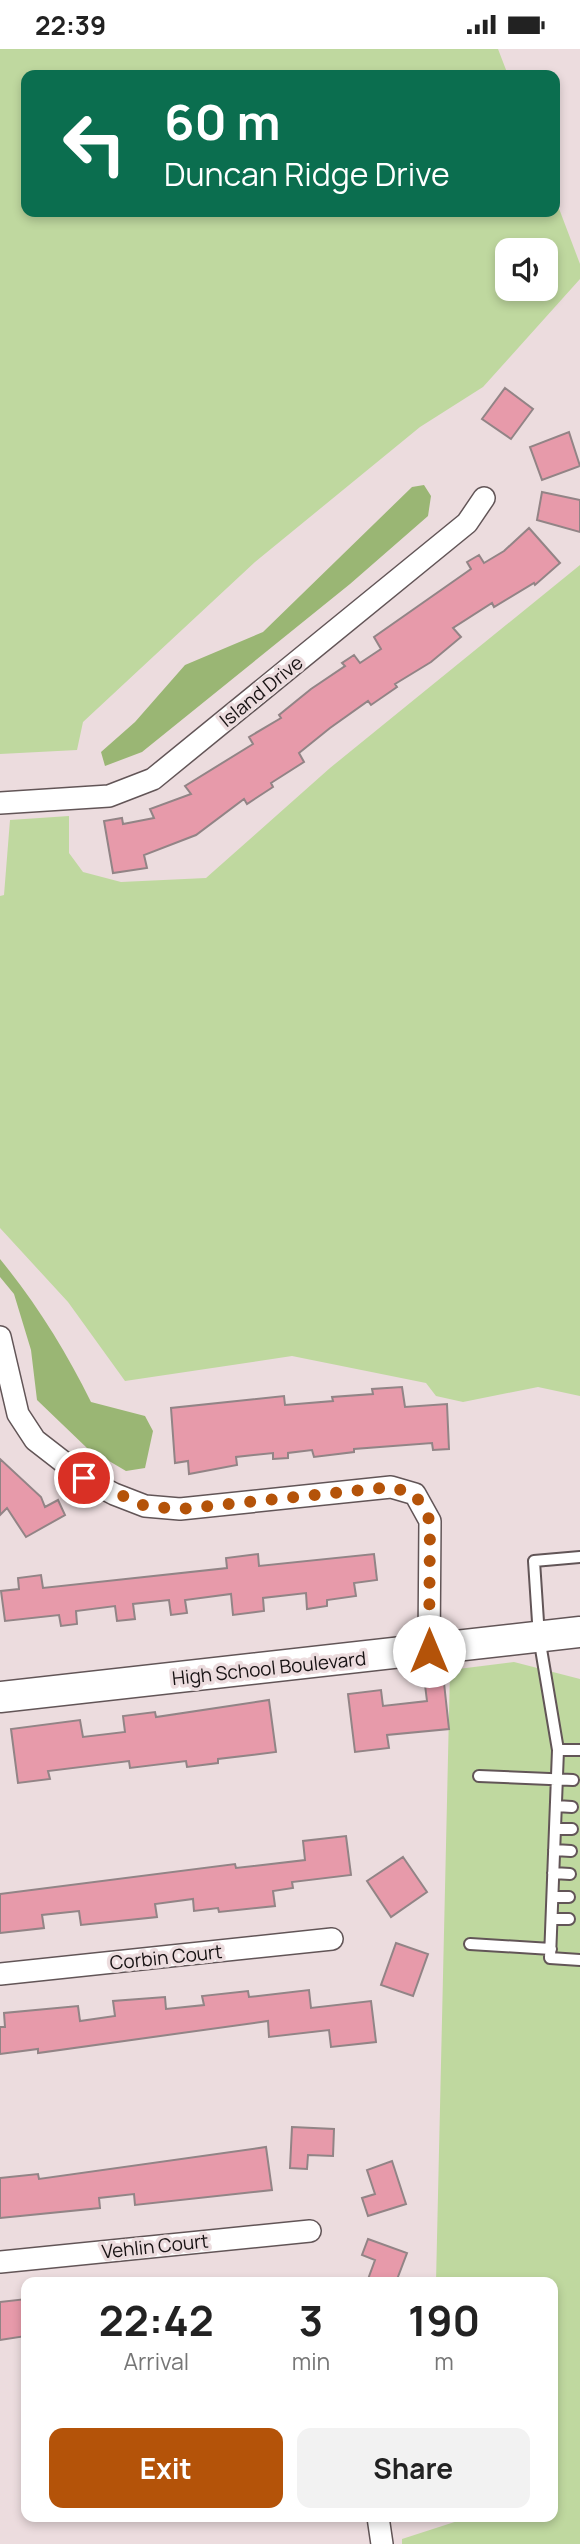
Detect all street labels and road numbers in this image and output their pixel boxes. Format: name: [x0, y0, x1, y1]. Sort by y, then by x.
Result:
street label: Island Drive: [214, 649, 308, 733]
street label: High School Boulevard: [171, 1645, 367, 1691]
street label: Corbin Court: [108, 1938, 224, 1976]
street label: Vehlin Court: [100, 2227, 210, 2265]

